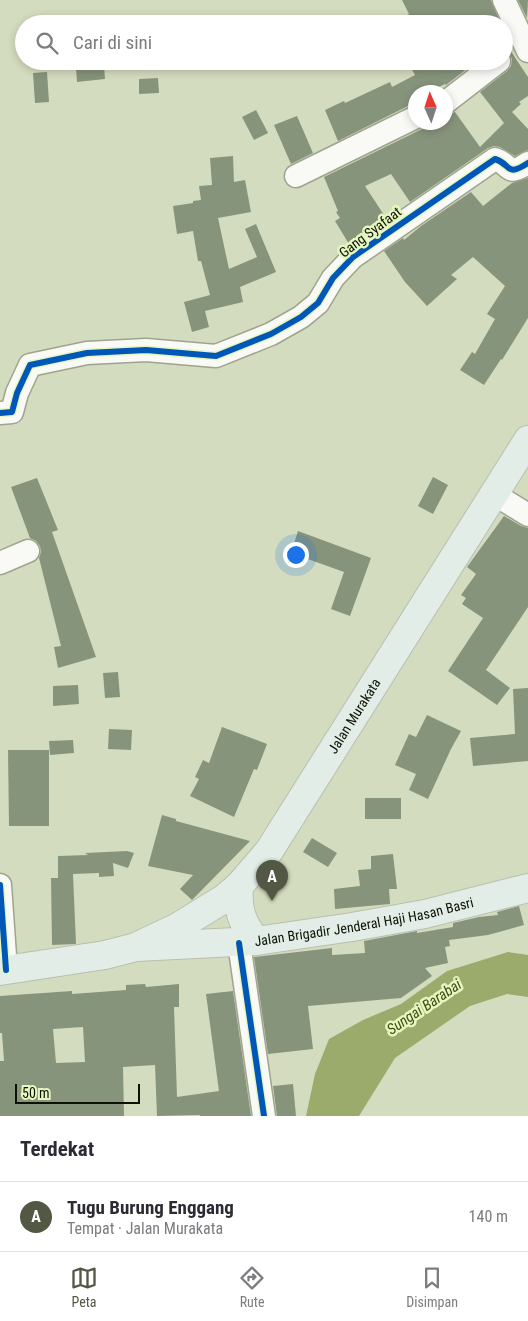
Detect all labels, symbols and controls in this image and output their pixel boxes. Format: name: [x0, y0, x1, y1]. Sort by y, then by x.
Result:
search box: [15, 15, 513, 70]
icon: search: [33, 29, 61, 57]
text: Cari di sini: [73, 31, 152, 54]
north arrow: [408, 85, 453, 130]
street label: Gang Syafaat: [336, 203, 404, 261]
your location: [283, 542, 309, 568]
street label: Jalan Murakata: [325, 675, 384, 756]
pin: A: [256, 860, 288, 901]
street label: Jalan Brigadir Jenderal Haji Hasan Basri: [253, 894, 475, 949]
water label: Sungai Barabai: [383, 975, 465, 1039]
scale bar: [15, 1081, 140, 1104]
text: 50 m: [22, 1085, 50, 1101]
text: Terdekat: [20, 1137, 94, 1161]
text: Tugu Burung Enggang: [67, 1196, 234, 1219]
text: A: [31, 1207, 41, 1226]
text: 140 m: [469, 1207, 508, 1226]
text: Tempat · Jalan Murakata: [67, 1219, 223, 1238]
tab: Peta: [70, 1264, 98, 1310]
tab: Rute: [238, 1264, 266, 1310]
tab: Disimpan: [406, 1264, 458, 1310]

